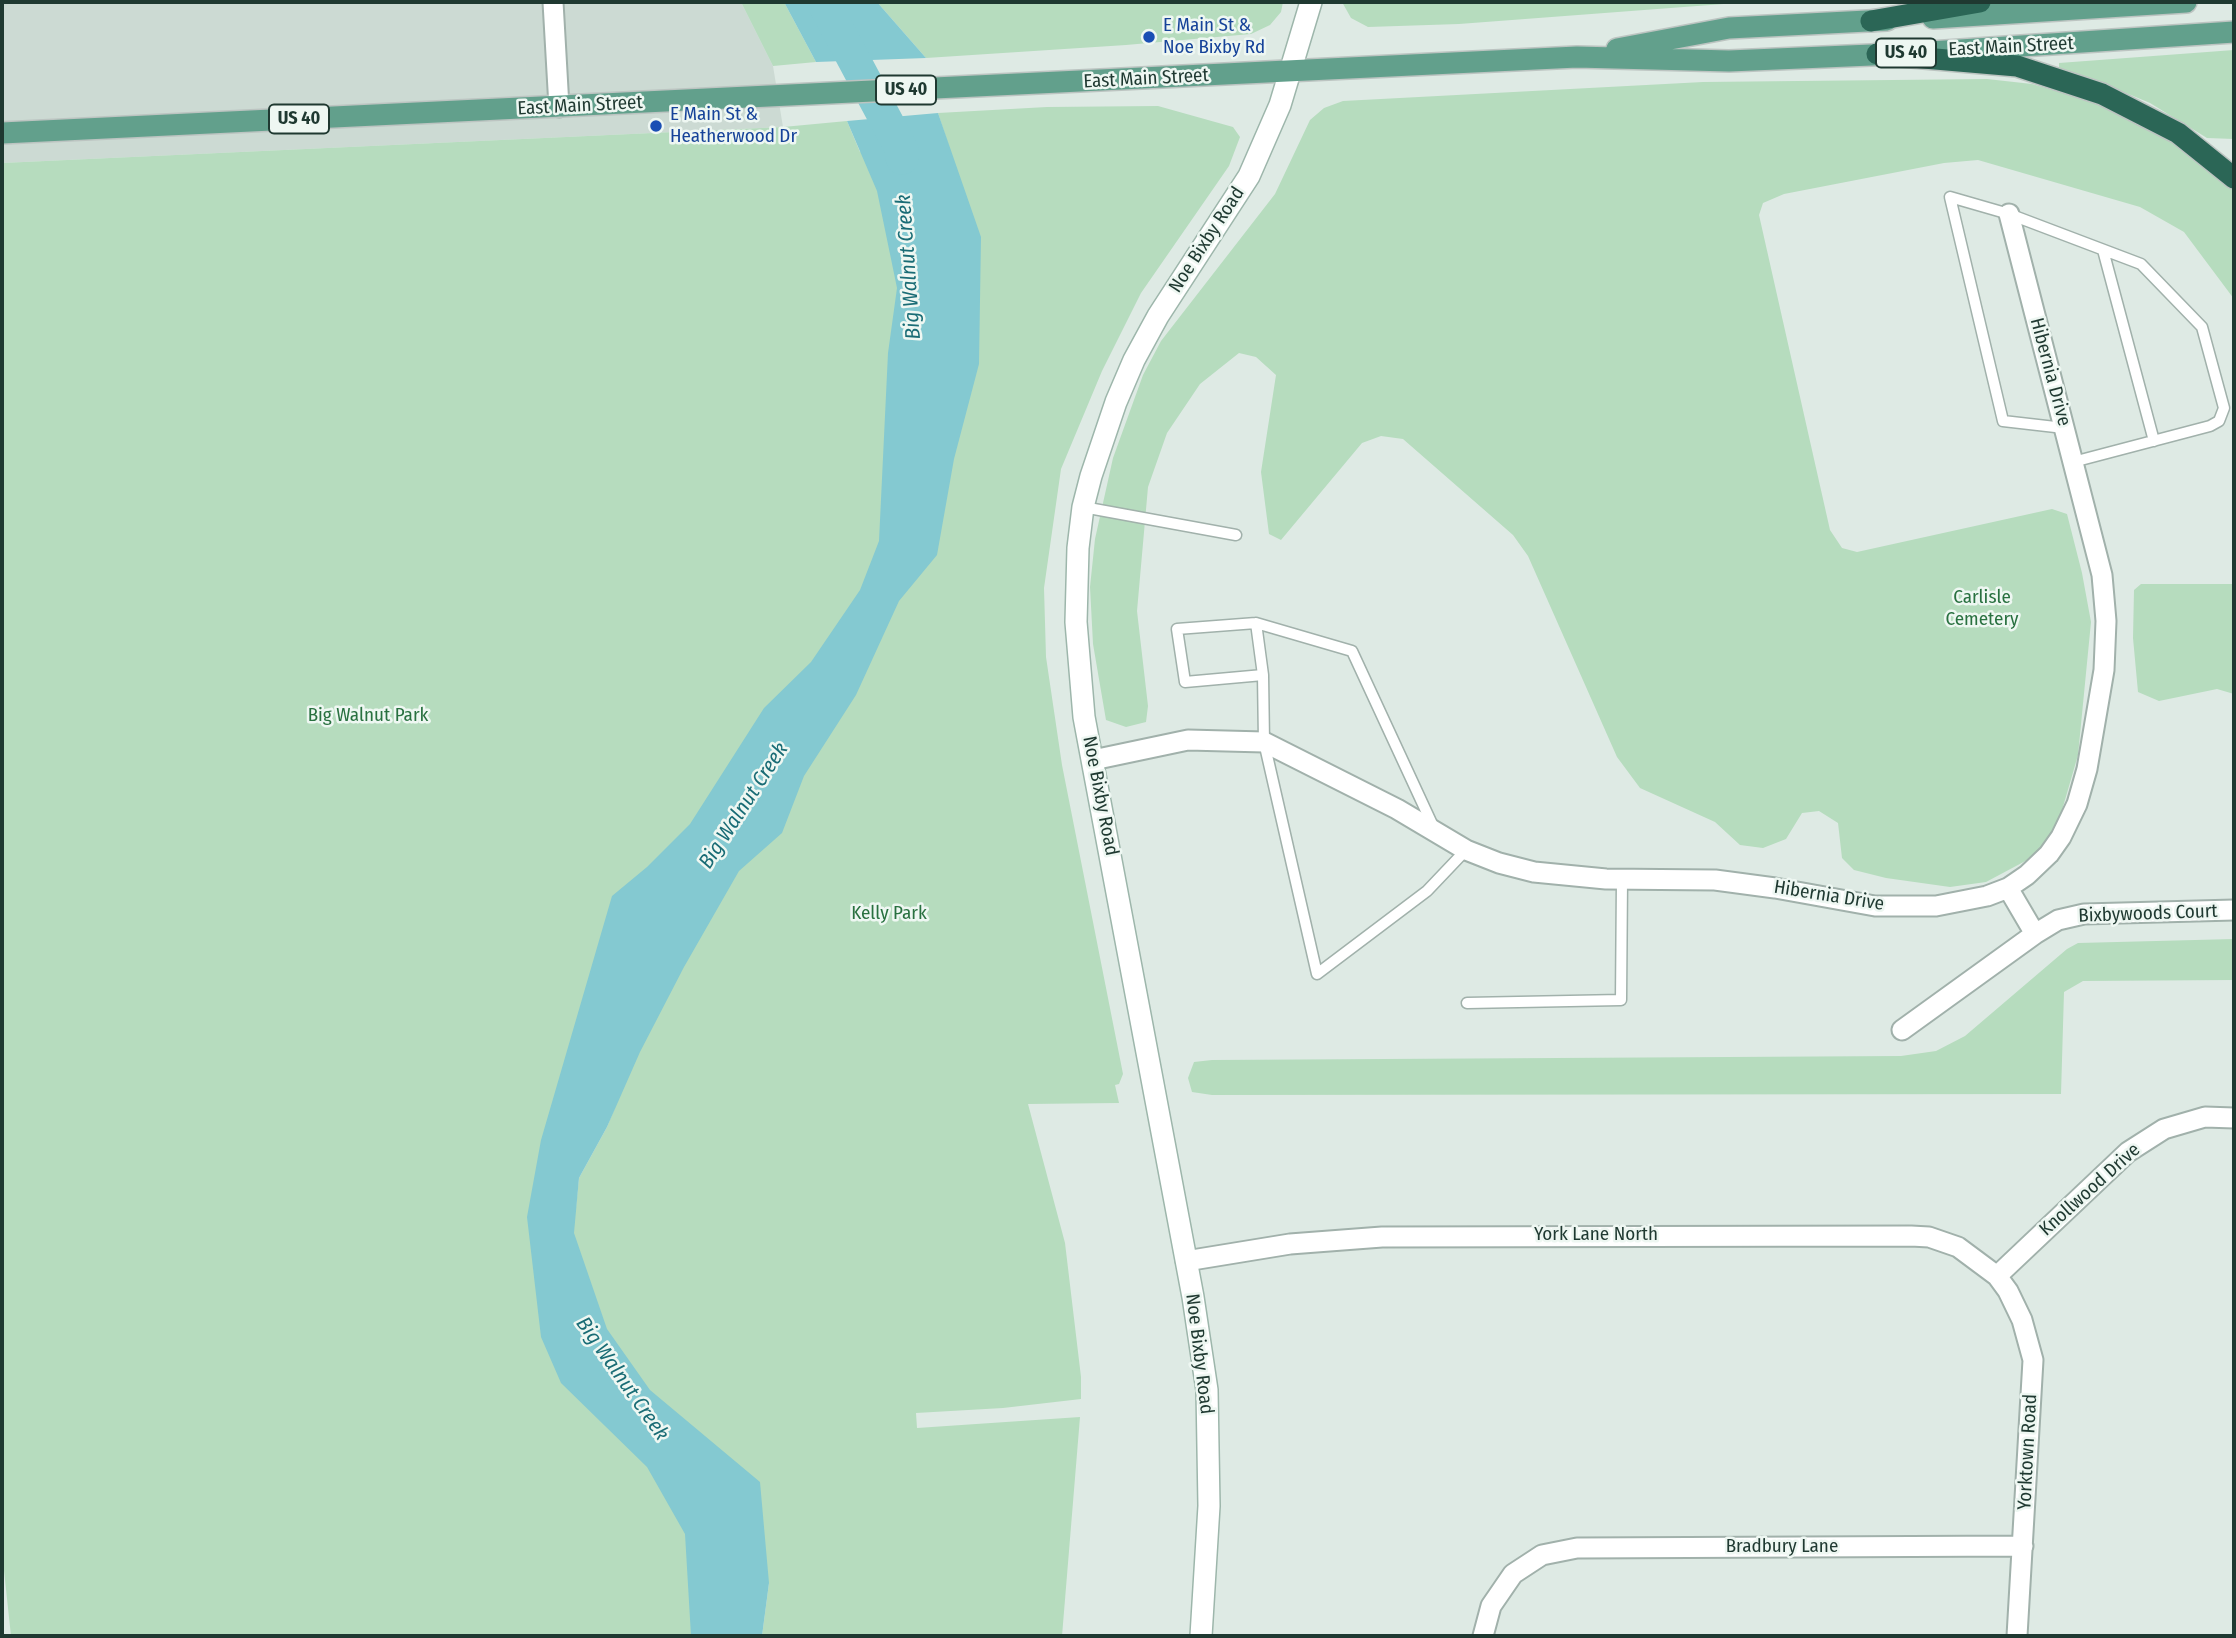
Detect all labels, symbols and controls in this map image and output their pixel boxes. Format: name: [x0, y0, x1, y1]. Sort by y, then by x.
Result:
place label: E Main St & Noe Bixby Rd: [1163, 15, 1265, 59]
marker: E Main St & Noe Bixby Rd: [1141, 29, 1157, 45]
street label: East Main Street: [1948, 32, 2074, 62]
road number: US 40: [1876, 38, 1936, 68]
street label: East Main Street: [1083, 64, 1209, 94]
road number: US 40: [876, 76, 936, 104]
street label: East Main Street: [517, 91, 643, 121]
road number: US 40: [269, 104, 329, 134]
place label: E Main St & Heatherwood Dr: [670, 104, 797, 148]
marker: E Main St & Heatherwood Dr: [648, 118, 664, 134]
street label: Noe Bixby Road: [1164, 183, 1250, 297]
water label: Big Walnut Creek: [891, 194, 927, 340]
street label: Hibernia Drive: [2025, 315, 2075, 429]
park label: Carlisle Cemetery: [1945, 587, 2019, 631]
park label: Big Walnut Park: [308, 705, 428, 727]
street label: Noe Bixby Road: [1077, 734, 1123, 858]
water label: Big Walnut Creek: [694, 738, 794, 874]
street label: Hibernia Drive: [1772, 876, 1886, 916]
street label: Bixbywoods Court: [2078, 900, 2218, 928]
park label: Kelly Park: [851, 903, 927, 925]
street label: Knollwood Drive: [2035, 1139, 2145, 1241]
street label: York Lane North: [1534, 1224, 1658, 1246]
street label: Noe Bixby Road: [1180, 1292, 1218, 1416]
water label: Big Walnut Creek: [570, 1312, 674, 1446]
street label: Yorktown Road: [2014, 1393, 2042, 1511]
street label: Bradbury Lane: [1726, 1536, 1838, 1558]

